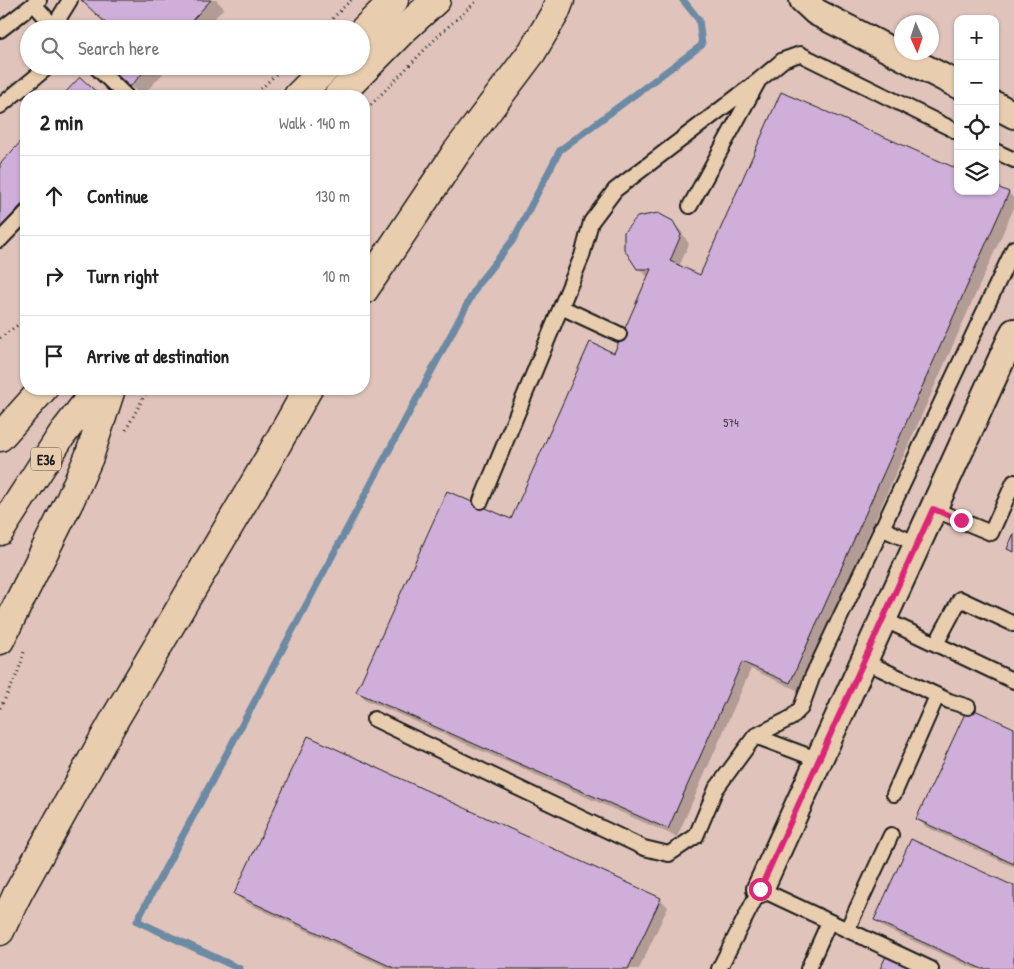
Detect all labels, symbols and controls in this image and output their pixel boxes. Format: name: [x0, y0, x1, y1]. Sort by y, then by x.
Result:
north arrow: [894, 15, 939, 60]
map controls: [954, 15, 999, 195]
button: +: [954, 15, 999, 60]
search box: [20, 20, 370, 75]
icon: search: [38, 34, 66, 62]
text: Search here: [78, 35, 159, 61]
button: −: [954, 60, 999, 105]
button: locate: [954, 105, 999, 150]
text: 2 min: [40, 108, 83, 137]
text: Walk · 140 m: [279, 112, 350, 134]
button: layers: [954, 150, 999, 195]
icon: ahead: [40, 182, 68, 210]
text: Continue: [87, 183, 148, 209]
text: 130 m: [315, 185, 350, 207]
icon: right: [40, 262, 68, 290]
text: Turn right: [87, 263, 158, 289]
text: 10 m: [322, 265, 350, 287]
icon: arrive: [40, 342, 68, 370]
text: Arrive at destination: [87, 343, 229, 369]
house number: 574: [723, 414, 739, 431]
road number: E36: [31, 448, 61, 470]
route end: [950, 509, 973, 532]
route start: [749, 878, 772, 901]

